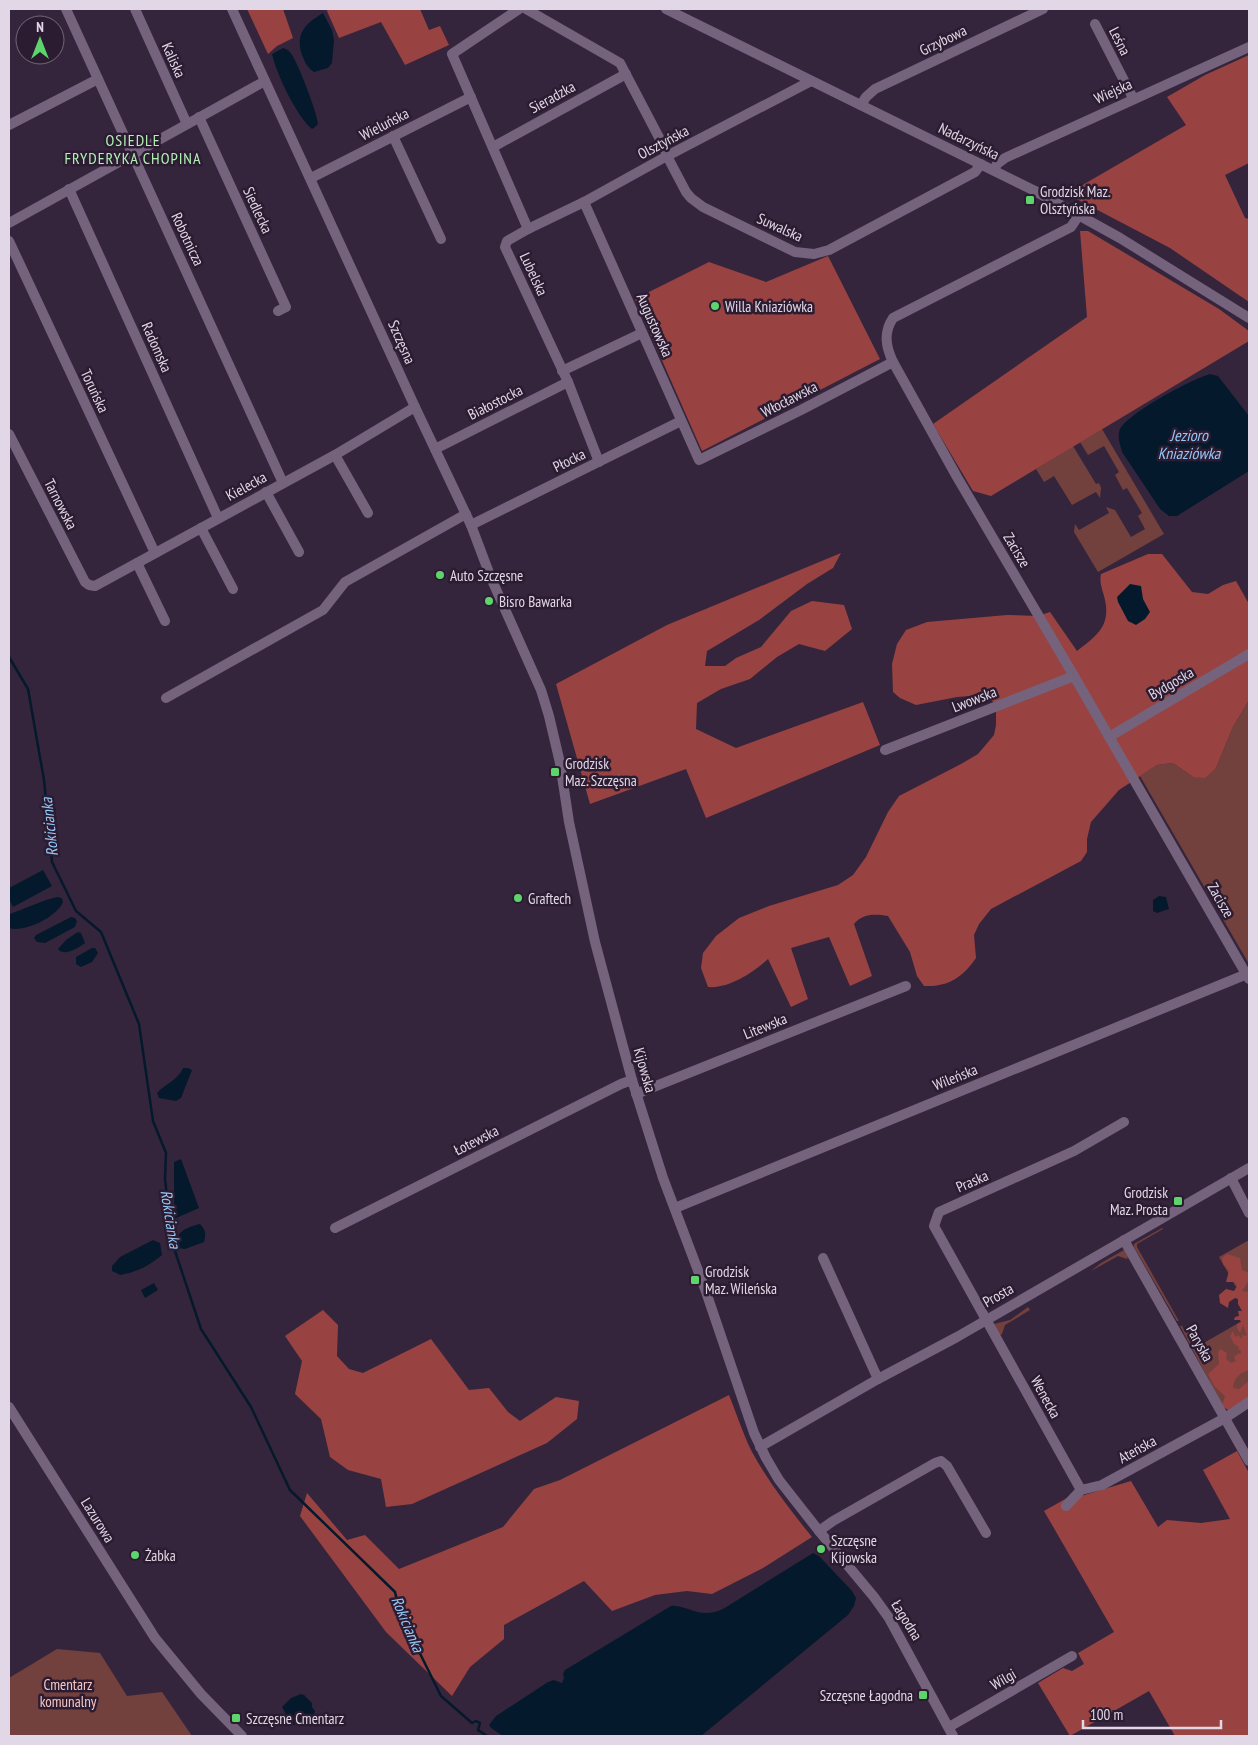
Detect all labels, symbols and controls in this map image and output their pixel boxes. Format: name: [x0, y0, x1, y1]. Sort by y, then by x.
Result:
north arrow: [15, 15, 65, 65]
text: N: [36, 18, 44, 36]
street label: Grzybowa: [916, 20, 970, 60]
street label: Leśna: [1105, 24, 1135, 58]
street label: Kaliska: [158, 39, 190, 81]
street label: Wiejska: [1091, 74, 1135, 108]
street label: Sieradzka: [526, 77, 578, 117]
street label: Wieluńska: [356, 104, 412, 144]
street label: Nadarzyńska: [936, 118, 1002, 164]
street label: Olsztyńska: [634, 121, 692, 163]
district label: OSIEDLE FRYDERYKA CHOPINA: [64, 130, 202, 168]
place label: Grodzisk Maz. Olsztyńska: [1040, 182, 1111, 218]
street label: Siedlecka: [239, 184, 277, 236]
marker: Grodzisk Maz. Olsztyńska: [1024, 194, 1036, 206]
street label: Robotnicza: [167, 209, 209, 269]
street label: Suwalska: [754, 209, 806, 245]
street label: Lubelska: [516, 249, 552, 299]
street label: Augustowska: [633, 290, 677, 360]
place label: Willa Kniaziówka: [725, 297, 813, 316]
marker: Willa Kniaziówka: [709, 300, 721, 312]
street label: Szczęsna: [384, 317, 420, 367]
street label: Radomska: [138, 319, 176, 375]
street label: Toruńska: [77, 366, 113, 416]
street label: Włocławska: [758, 377, 820, 421]
street label: Białostocka: [464, 380, 526, 424]
water label: Jezioro Kniaziówka: [1158, 425, 1222, 463]
street label: Płocka: [550, 444, 588, 476]
street label: Kielecka: [222, 467, 270, 505]
street label: Tarnowska: [40, 476, 82, 532]
street label: Zacisze: [999, 529, 1035, 571]
place label: Auto Szczęsne: [450, 566, 523, 585]
marker: Auto Szczęsne: [434, 569, 446, 581]
place label: Bisro Bawarka: [499, 592, 572, 611]
marker: Bisro Bawarka: [483, 595, 495, 607]
street label: Bydgoska: [1145, 663, 1197, 703]
street label: Lwowska: [949, 682, 999, 716]
place label: Grodzisk Maz. Szczęsna: [565, 754, 637, 790]
marker: Grodzisk Maz. Szczęsna: [549, 766, 561, 778]
water label: Rokicianka: [36, 795, 62, 857]
street label: Zacisze: [1203, 879, 1239, 921]
place label: Graftech: [528, 889, 571, 908]
marker: Graftech: [512, 892, 524, 904]
street label: Litewska: [740, 1009, 790, 1043]
street label: Kijowska: [630, 1045, 660, 1095]
street label: Wileńska: [930, 1059, 980, 1095]
street label: Łotewska: [450, 1121, 502, 1159]
street label: Praska: [953, 1166, 991, 1196]
place label: Grodzisk Maz. Prosta: [1110, 1183, 1168, 1219]
water label: Rokicianka: [157, 1188, 186, 1251]
marker: Grodzisk Maz. Prosta: [1172, 1195, 1184, 1207]
place label: Grodzisk Maz. Wileńska: [705, 1262, 777, 1298]
marker: Grodzisk Maz. Wileńska: [689, 1274, 701, 1286]
street label: Prosta: [979, 1279, 1017, 1311]
street label: Paryska: [1182, 1321, 1218, 1365]
street label: Wenecka: [1027, 1372, 1065, 1422]
street label: Ateńska: [1115, 1431, 1159, 1467]
street label: Lazurowa: [77, 1494, 119, 1546]
place label: Szczęsne Kijowska: [831, 1531, 877, 1567]
marker: Szczęsne Kijowska: [815, 1543, 827, 1555]
place label: Żabka: [145, 1546, 176, 1565]
marker: Żabka: [129, 1549, 141, 1561]
water label: Rokicianka: [387, 1593, 429, 1656]
street label: Łagodna: [887, 1596, 927, 1644]
street label: Wilgi: [987, 1664, 1019, 1694]
park label: Cmentarz komunalny: [40, 1675, 97, 1711]
place label: Szczęsne Łagodna: [820, 1686, 913, 1705]
marker: Szczęsne Łagodna: [917, 1689, 929, 1701]
scale bar: [1083, 1698, 1220, 1730]
text: 100 m: [1090, 1705, 1123, 1724]
place label: Szczęsne Cmentarz: [246, 1709, 344, 1728]
marker: Szczęsne Cmentarz: [230, 1712, 242, 1724]

